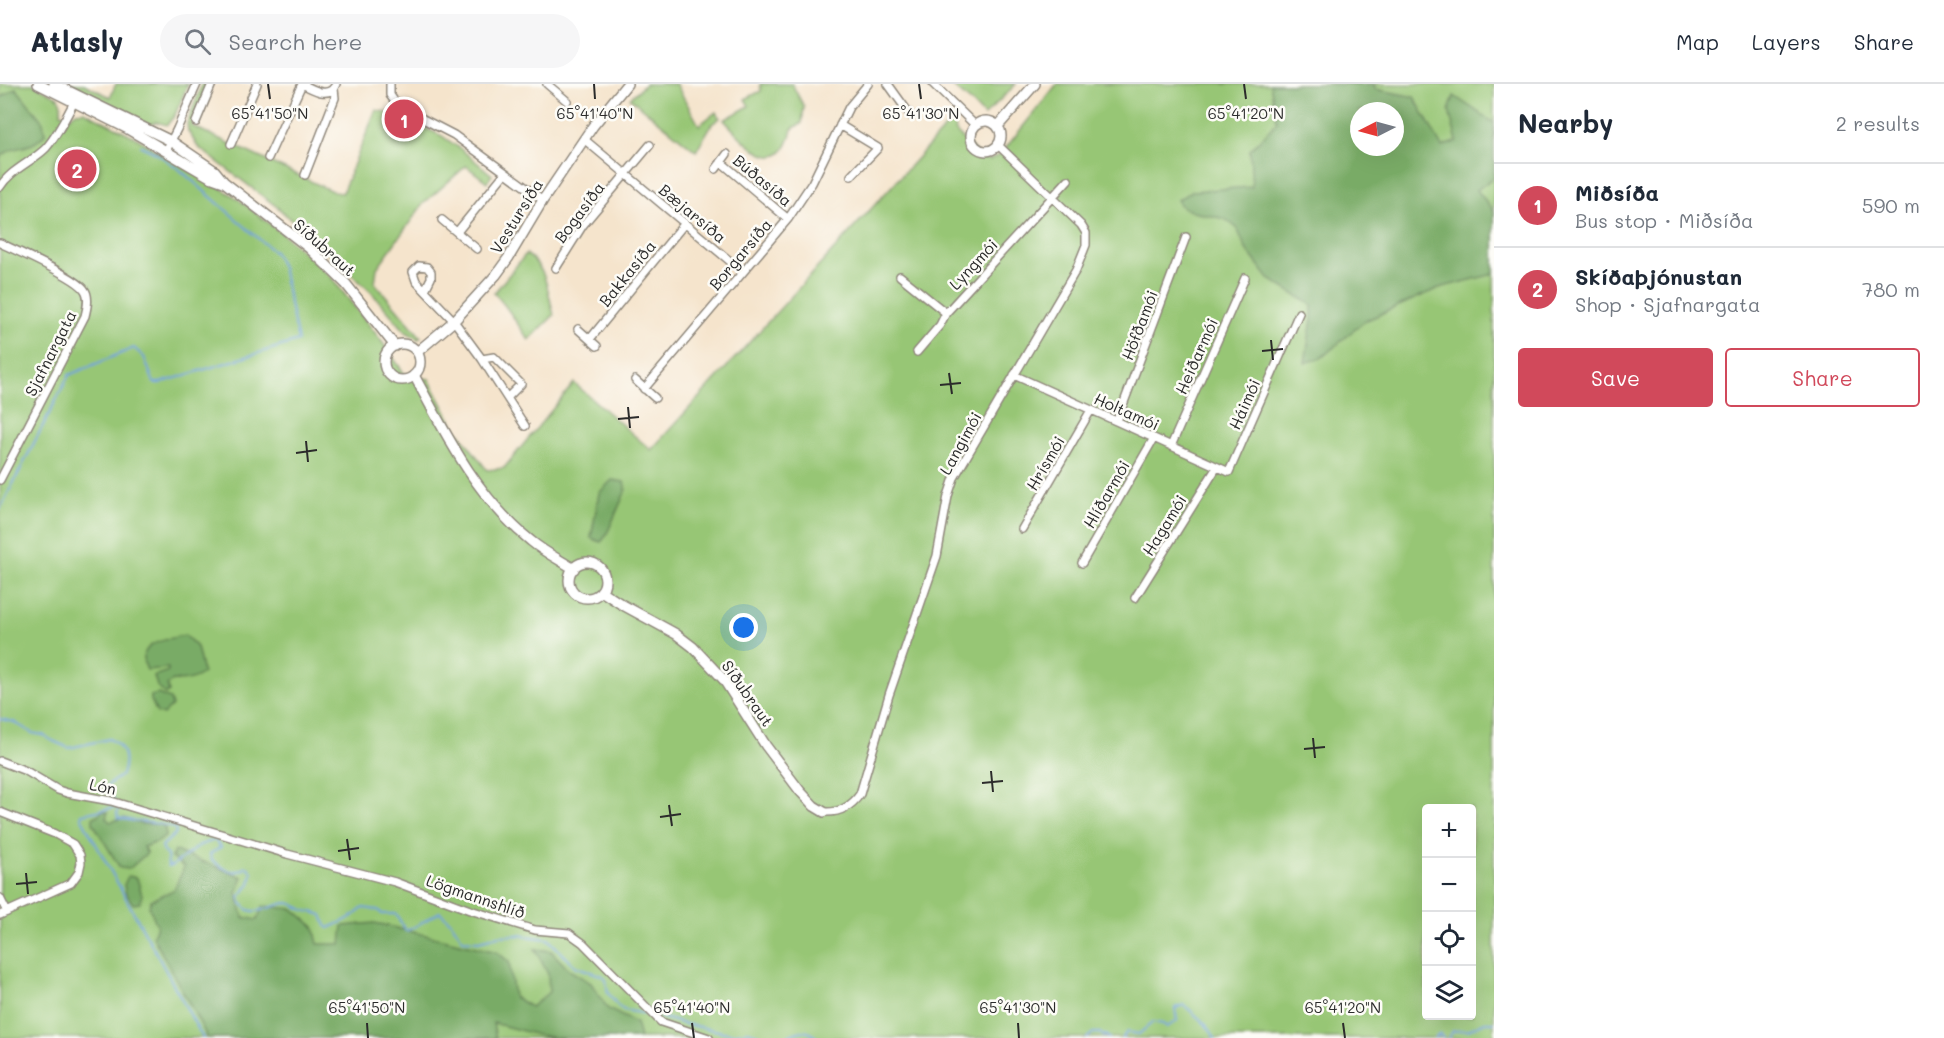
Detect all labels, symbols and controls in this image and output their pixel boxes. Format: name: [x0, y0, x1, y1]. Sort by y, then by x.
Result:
search box: [160, 14, 580, 68]
text: Atlasly: [30, 23, 124, 59]
icon: search: [181, 25, 214, 58]
text: Search here: [229, 27, 362, 56]
text: Map: [1676, 28, 1719, 55]
text: Layers: [1752, 28, 1821, 55]
text: Share: [1854, 28, 1914, 55]
pin: 1: [384, 96, 424, 141]
north arrow: [1350, 102, 1404, 156]
text: 65°41'50"N: [232, 103, 308, 123]
text: 65°41'40"N: [557, 103, 633, 123]
text: 65°41'30"N: [883, 103, 959, 123]
text: 65°41'20"N: [1208, 103, 1284, 123]
text: Nearby: [1518, 106, 1613, 140]
text: 2 results: [1836, 110, 1920, 136]
pin: 2: [58, 146, 97, 191]
street label: Búðasíða: [729, 149, 797, 211]
street label: Vestursíða: [485, 175, 547, 257]
street label: Bogasíða: [549, 177, 609, 247]
text: Miðsíða: [1575, 178, 1659, 207]
street label: Bæjarsíða: [655, 179, 731, 247]
text: 1: [1533, 192, 1542, 218]
text: 590 m: [1862, 192, 1920, 218]
text: Bus stop · Miðsíða: [1575, 207, 1754, 233]
street label: Síðubraut: [290, 214, 360, 280]
street label: Borgarsíða: [704, 214, 776, 294]
street label: Lyngmói: [944, 234, 1002, 294]
street label: Bakkasíða: [594, 236, 660, 310]
text: Skíðaþjónustan: [1575, 262, 1742, 291]
text: 2: [1532, 276, 1543, 302]
text: 780 m: [1862, 276, 1920, 302]
street label: Höfðamói: [1116, 287, 1162, 363]
text: Shop · Sjafnargata: [1575, 291, 1760, 317]
street label: Sjafnargata: [19, 306, 81, 400]
street label: Heiðarmói: [1170, 315, 1222, 397]
button: Save: [1518, 348, 1713, 407]
button: Share: [1725, 348, 1920, 407]
street label: Háimói: [1224, 375, 1264, 433]
street label: Holtamói: [1091, 387, 1163, 435]
street label: Langimói: [934, 408, 986, 478]
street label: Hrísmói: [1021, 432, 1069, 494]
street label: Hlíðarmói: [1078, 456, 1134, 532]
street label: Hagamói: [1137, 491, 1191, 559]
your location: [729, 613, 758, 642]
street label: Síðubraut: [717, 656, 779, 730]
street label: Lón: [88, 773, 118, 799]
map controls: [1422, 804, 1476, 1020]
button: +: [1422, 804, 1476, 858]
button: −: [1422, 858, 1476, 912]
street label: Lögmannshlíð: [424, 869, 528, 923]
button: locate: [1422, 912, 1476, 966]
button: layers: [1422, 966, 1476, 1020]
text: 65°41'50"N: [329, 997, 405, 1017]
text: 65°41'40"N: [654, 997, 730, 1017]
text: 65°41'30"N: [980, 997, 1056, 1017]
text: 65°41'20"N: [1305, 997, 1381, 1017]

